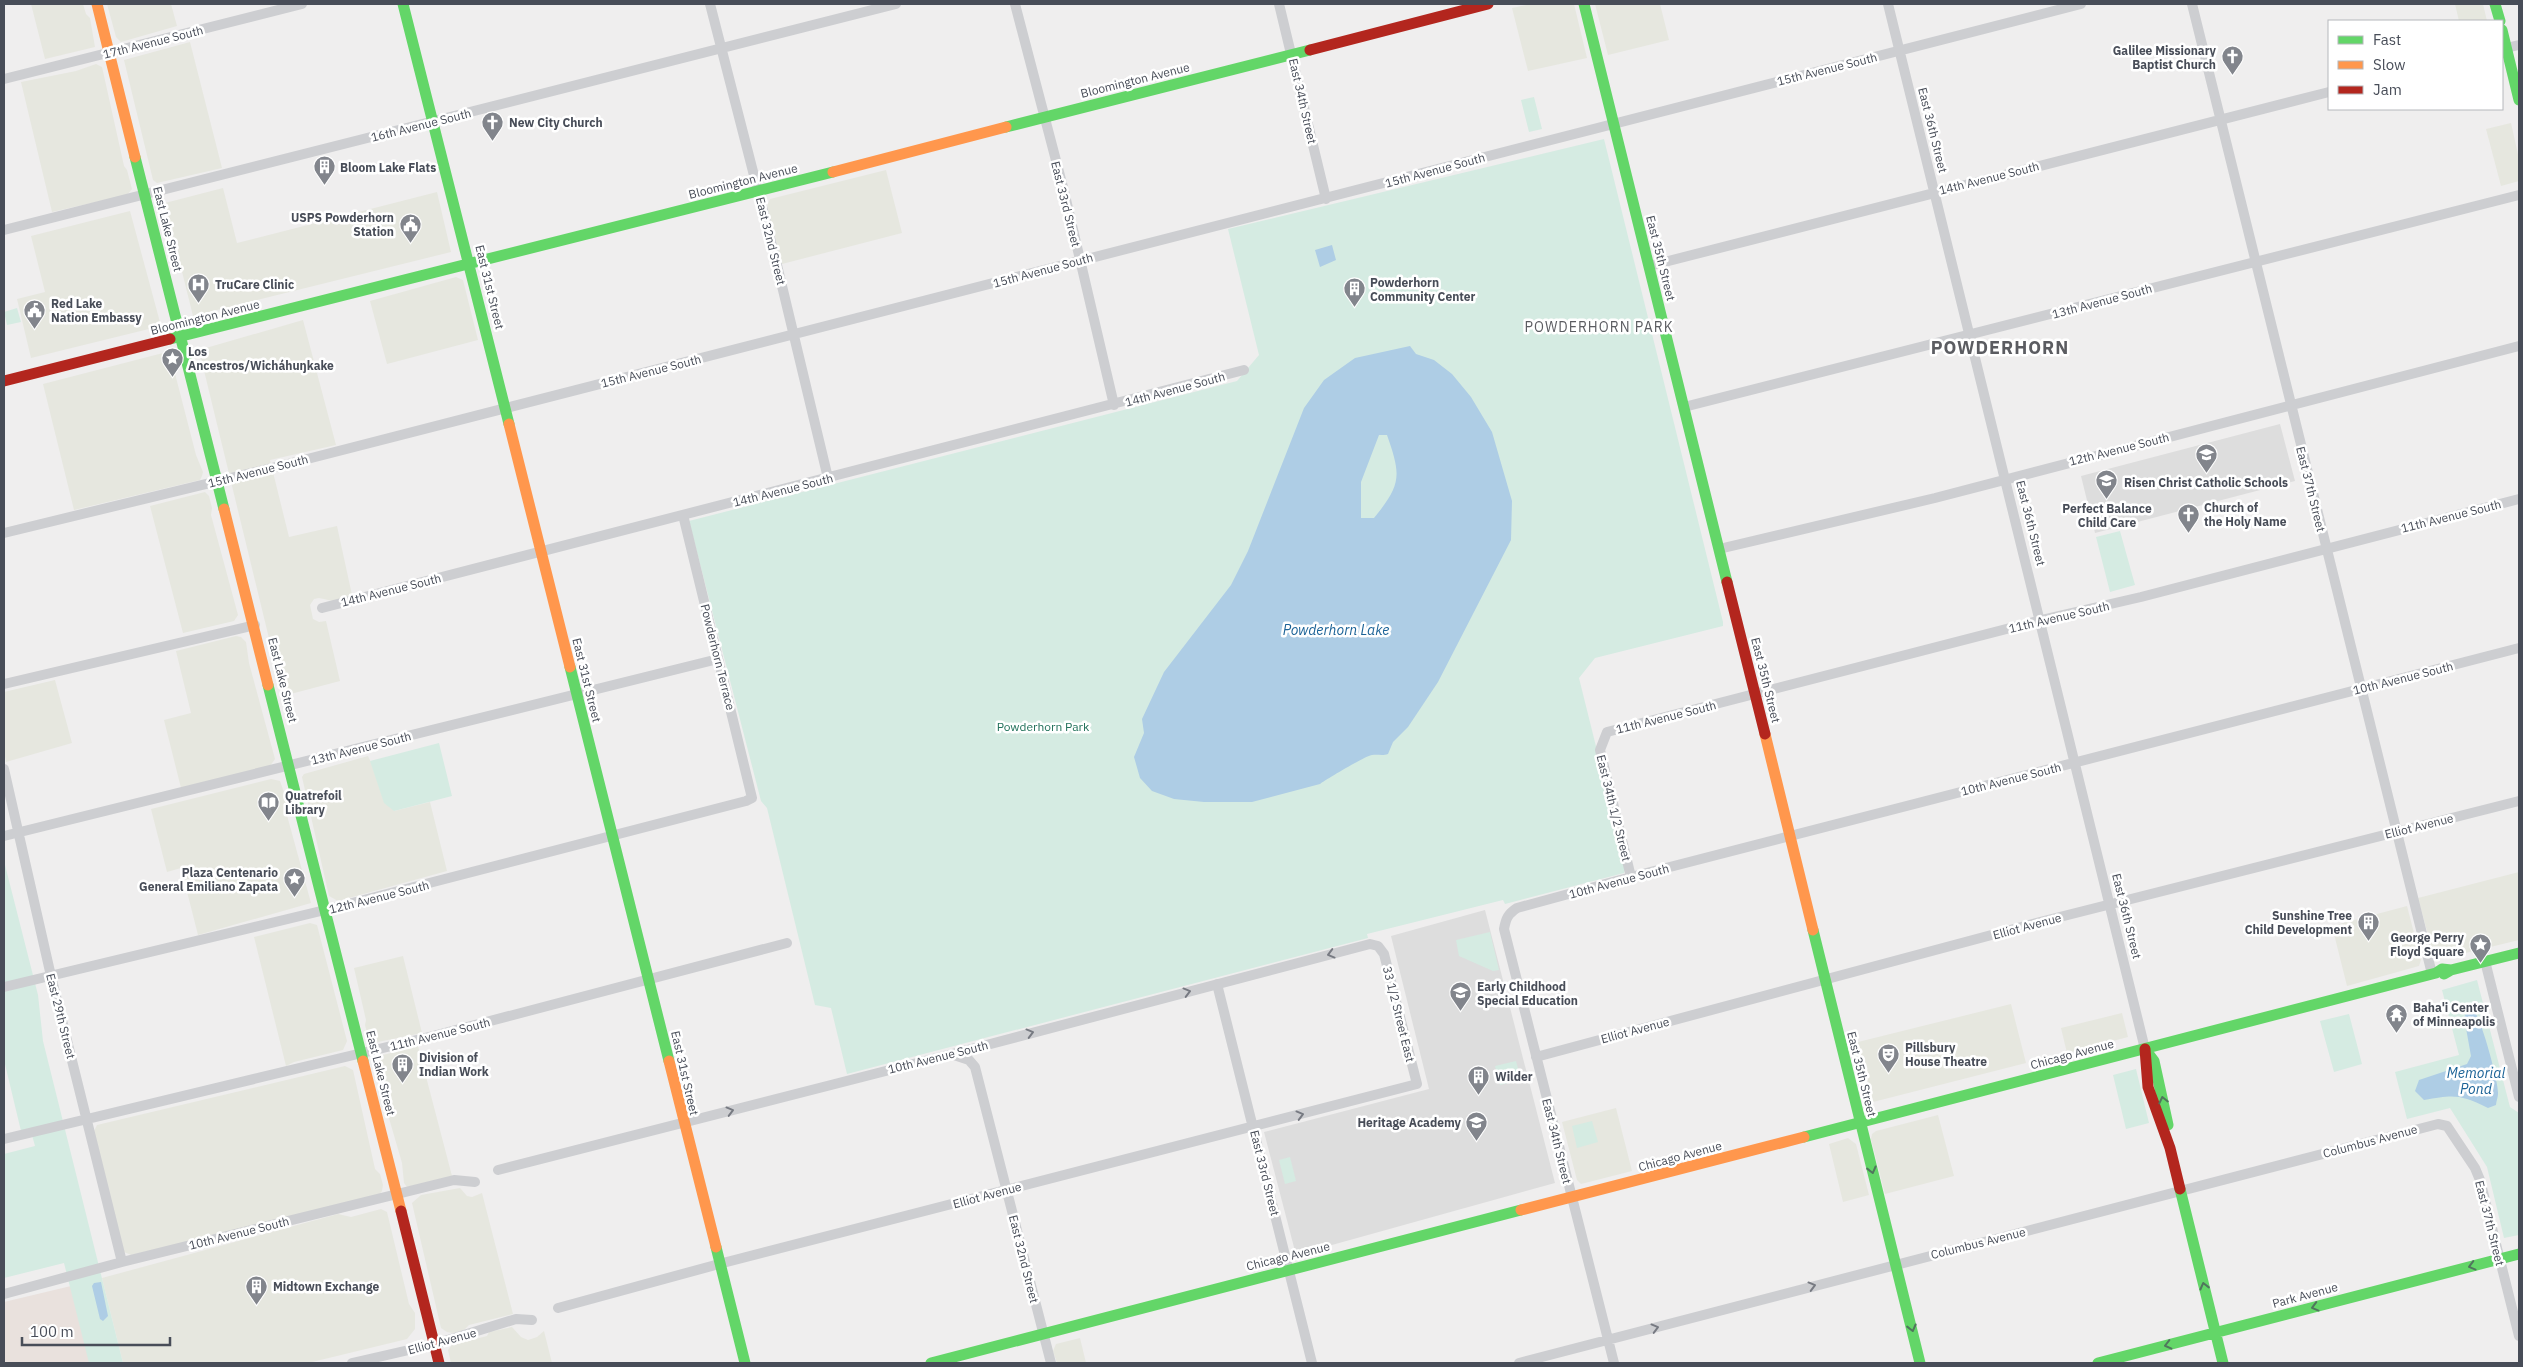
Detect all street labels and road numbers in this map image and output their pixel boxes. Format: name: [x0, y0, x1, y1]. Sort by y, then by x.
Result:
street label: 17th Avenue South: [101, 22, 205, 62]
street label: 15th Avenue South: [1775, 49, 1879, 89]
street label: East 34th Street: [1286, 57, 1320, 145]
street label: Bloomington Avenue: [1079, 59, 1191, 101]
street label: East 36th Street: [1915, 86, 1951, 174]
street label: 16th Avenue South: [369, 105, 473, 145]
street label: 15th Avenue South: [1383, 149, 1487, 191]
street label: 14th Avenue South: [1937, 158, 2041, 198]
street label: Bloomington Avenue: [687, 160, 799, 202]
street label: East 33rd Street: [1048, 160, 1084, 248]
street label: East Lake Street: [150, 185, 186, 273]
street label: East 32nd Street: [753, 195, 789, 287]
street label: East 35th Street: [1643, 214, 1679, 302]
street label: East 31st Street: [472, 243, 508, 331]
street label: 15th Avenue South: [991, 249, 1095, 291]
street label: 13th Avenue South: [2050, 280, 2154, 322]
street label: Bloomington Avenue: [149, 296, 261, 338]
street label: 15th Avenue South: [599, 351, 703, 391]
street label: 14th Avenue South: [1123, 368, 1227, 410]
street label: 12th Avenue South: [2067, 429, 2171, 469]
street label: East 37th Street: [2293, 445, 2329, 533]
street label: 15th Avenue South: [206, 451, 310, 491]
street label: 14th Avenue South: [731, 470, 835, 510]
street label: East 36th Street: [2013, 479, 2049, 567]
street label: 11th Avenue South: [2399, 496, 2503, 536]
street label: 14th Avenue South: [339, 570, 443, 610]
street label: 11th Avenue South: [2007, 598, 2111, 636]
street label: Powderhorn Terrace: [698, 602, 739, 712]
street label: East Lake Street: [265, 636, 301, 724]
street label: East 31st Street: [569, 636, 605, 724]
street label: East 35th Street: [1748, 636, 1784, 724]
street label: 10th Avenue South: [2351, 658, 2455, 698]
street label: 11th Avenue South: [1614, 697, 1718, 737]
street label: 13th Avenue South: [309, 728, 413, 768]
street label: East 34th 1/2 Street: [1594, 753, 1634, 863]
street label: 10th Avenue South: [1959, 759, 2063, 799]
street label: Elliot Avenue: [2383, 810, 2455, 842]
street label: 10th Avenue South: [1567, 860, 1671, 902]
street label: East 36th Street: [2109, 872, 2145, 960]
street label: 12th Avenue South: [327, 877, 431, 917]
street label: Elliot Avenue: [1991, 910, 2063, 942]
street label: 33 1/2 Street East: [1380, 965, 1418, 1063]
street label: East 29th Street: [43, 972, 79, 1060]
street label: 11th Avenue South: [388, 1014, 492, 1054]
street label: Elliot Avenue: [1599, 1014, 1671, 1046]
street label: East Lake Street: [363, 1029, 399, 1117]
street label: East 31st Street: [668, 1029, 702, 1117]
street label: East 35th Street: [1844, 1030, 1880, 1118]
street label: Chicago Avenue: [2029, 1036, 2116, 1072]
street label: 10th Avenue South: [886, 1037, 990, 1077]
street label: East 34th Street: [1539, 1097, 1575, 1185]
street label: Columbus Avenue: [2321, 1121, 2419, 1161]
street label: East 33rd Street: [1247, 1129, 1283, 1217]
street label: Chicago Avenue: [1637, 1138, 1724, 1174]
street label: Elliot Avenue: [951, 1179, 1023, 1211]
street label: East 37th Street: [2472, 1179, 2508, 1267]
street label: 10th Avenue South: [187, 1213, 291, 1253]
street label: East 32nd Street: [1006, 1213, 1042, 1305]
street label: Columbus Avenue: [1929, 1224, 2027, 1262]
street label: Chicago Avenue: [1245, 1238, 1332, 1274]
street label: Park Avenue: [2271, 1279, 2340, 1311]
street label: Elliot Avenue: [406, 1325, 478, 1357]

